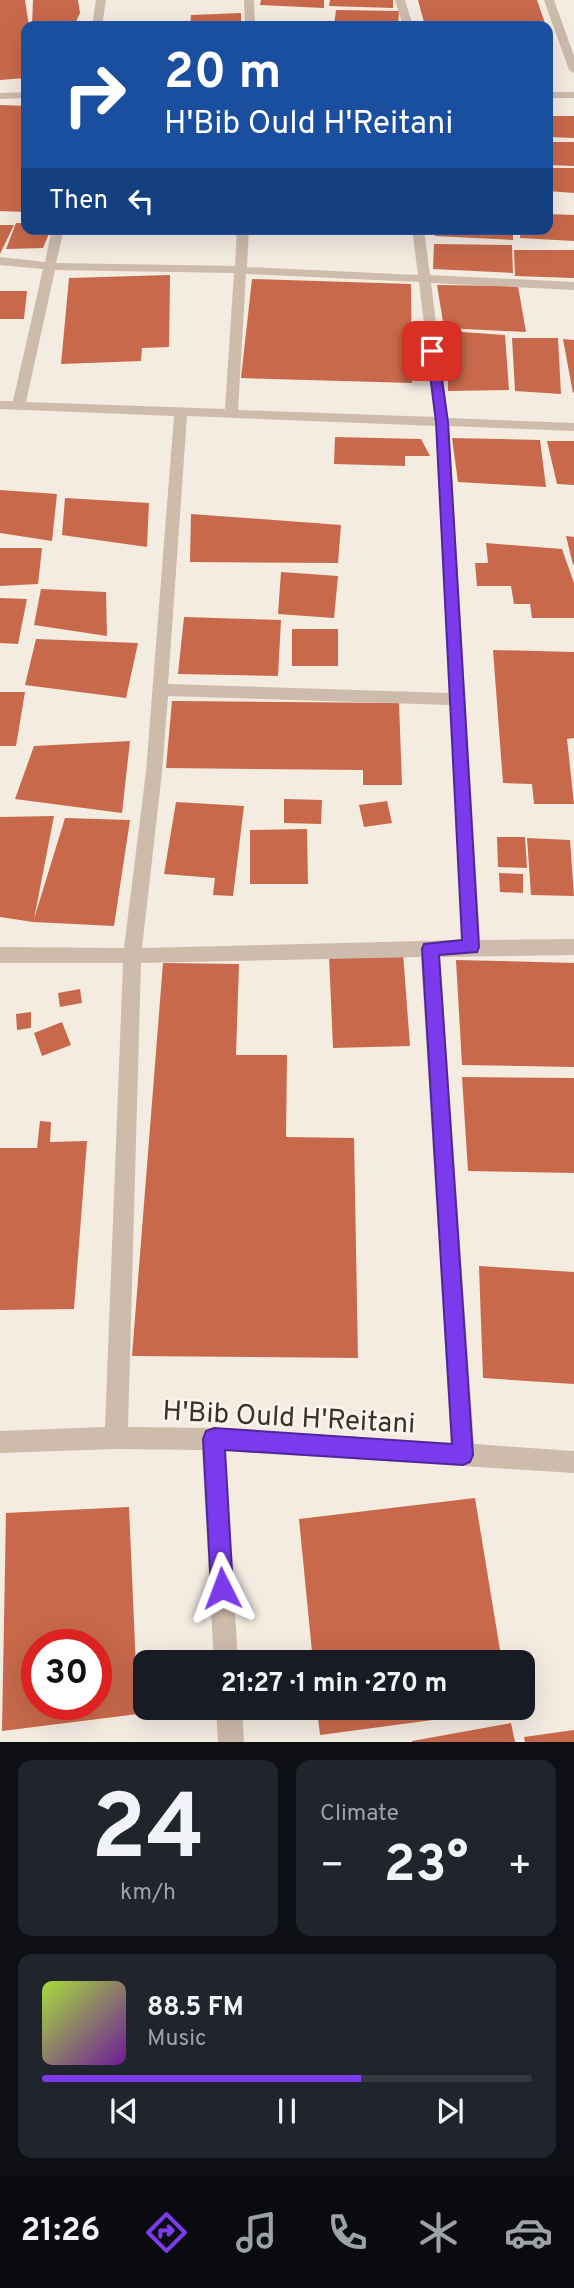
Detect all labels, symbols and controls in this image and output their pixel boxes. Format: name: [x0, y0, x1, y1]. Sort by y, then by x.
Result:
text: 20 m: [164, 44, 281, 106]
icon: right: [49, 49, 140, 140]
text: H'Bib Ould H'Reitani: [164, 105, 453, 145]
icon: left: [122, 182, 160, 220]
text: Then: [49, 185, 108, 218]
pin: [402, 321, 462, 381]
icon: arrive: [413, 332, 451, 370]
street label: H'Bib Ould H'Reitani: [161, 1394, 416, 1444]
position arrow: [185, 1551, 259, 1625]
speed limit sign: 30: [21, 1629, 112, 1720]
text: 21:27 · 1 min · 270 m: [221, 1668, 447, 1701]
text: 24: [91, 1776, 205, 1891]
text: Climate: [320, 1800, 399, 1829]
text: 23°: [384, 1834, 468, 1900]
text: −: [320, 1843, 345, 1892]
text: +: [507, 1843, 532, 1892]
text: km/h: [120, 1879, 176, 1908]
text: 88.5 FM: [147, 1992, 244, 2025]
text: Music: [147, 2025, 207, 2054]
icon: previous: [105, 2092, 143, 2130]
icon: pause: [268, 2092, 306, 2130]
icon: next: [431, 2092, 469, 2130]
icon: directions: [142, 2208, 191, 2257]
icon: music: [232, 2208, 281, 2257]
icon: phone: [323, 2208, 372, 2257]
icon: climate: [414, 2208, 463, 2257]
icon: car: [504, 2208, 553, 2257]
text: 21:26: [21, 2212, 100, 2252]

